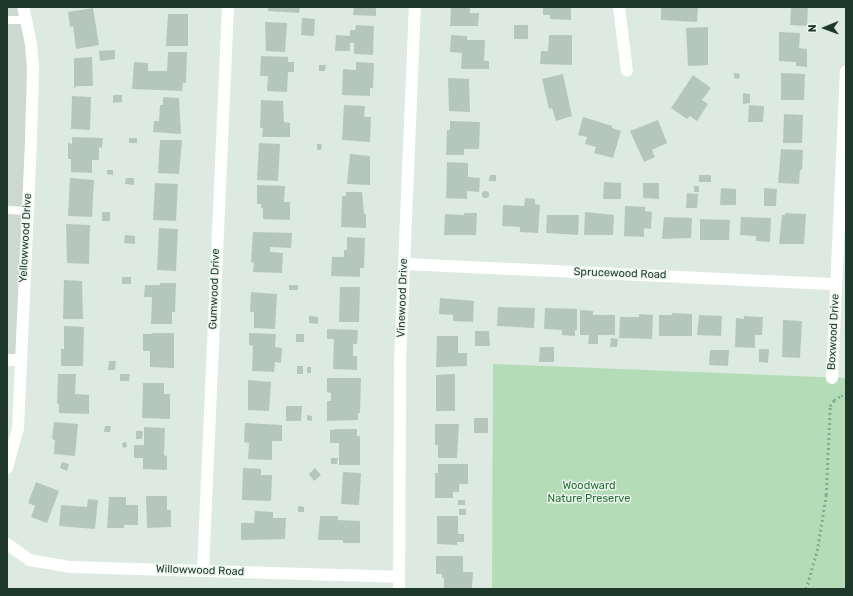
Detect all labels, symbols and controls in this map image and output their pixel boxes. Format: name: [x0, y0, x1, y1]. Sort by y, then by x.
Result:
north arrow: [805, 8, 845, 48]
text: N: [806, 24, 819, 32]
street label: Yellowwood Drive: [17, 193, 35, 283]
street label: Gumwood Drive: [207, 248, 223, 330]
street label: Vinewood Drive: [395, 258, 411, 338]
street label: Sprucewood Road: [573, 266, 667, 282]
street label: Boxwood Drive: [825, 293, 843, 371]
park label: Woodward Nature Preserve: [548, 480, 630, 506]
street label: Willowwood Road: [156, 563, 244, 579]

